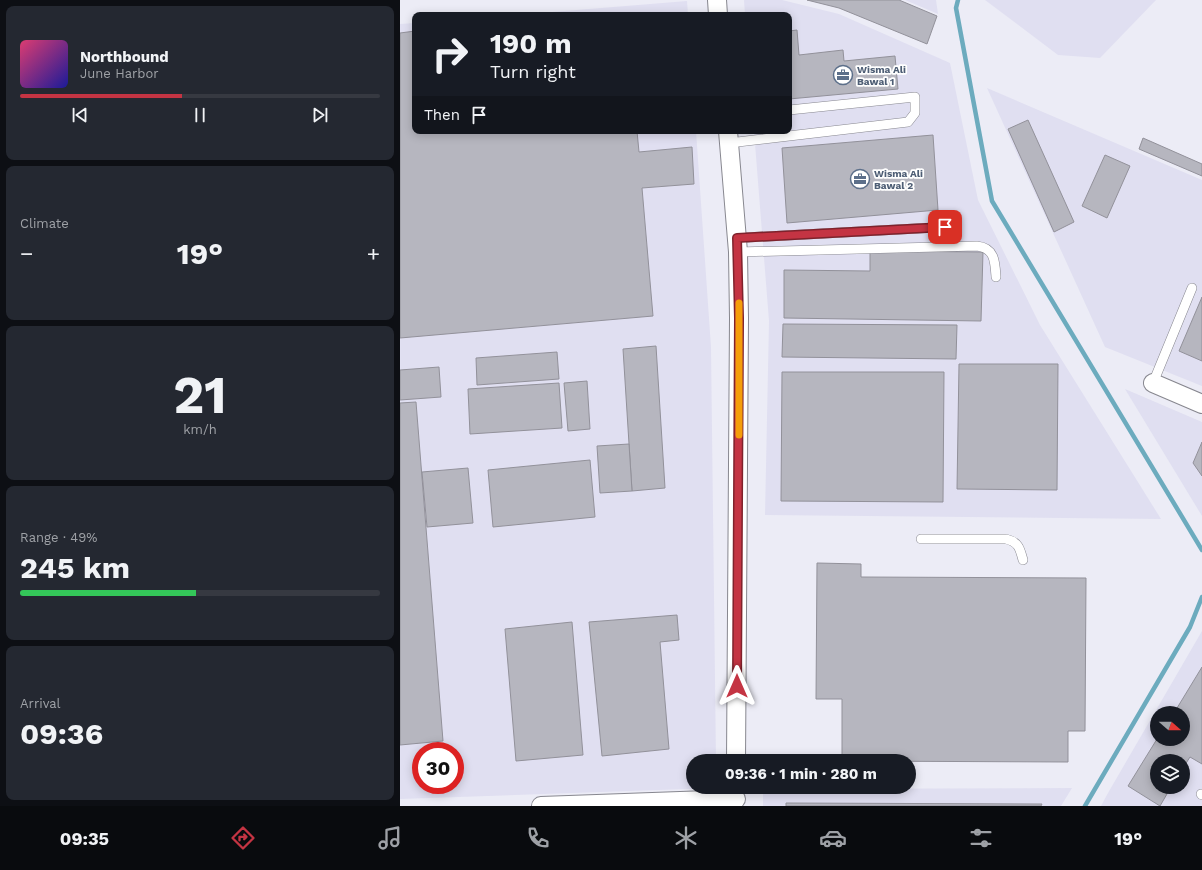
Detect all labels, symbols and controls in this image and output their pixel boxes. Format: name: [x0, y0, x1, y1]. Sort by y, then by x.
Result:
text: 190 m: [490, 27, 572, 60]
icon: right: [424, 28, 476, 80]
text: Northbound: [80, 48, 169, 66]
text: Turn right: [490, 61, 576, 82]
office icon: Wisma Ali Bawal 1: [832, 64, 854, 86]
place label: Wisma Ali Bawal 1: [857, 64, 906, 87]
text: June Harbor: [80, 66, 159, 81]
icon: previous: [69, 104, 91, 126]
icon: pause: [189, 104, 211, 126]
icon: next: [309, 104, 331, 126]
icon: arrive: [468, 104, 490, 126]
text: Then: [424, 106, 460, 124]
office icon: Wisma Ali Bawal 2: [849, 168, 871, 190]
place label: Wisma Ali Bawal 2: [874, 168, 923, 191]
pin: [928, 210, 962, 244]
text: Climate: [20, 216, 69, 231]
icon: arrive: [934, 216, 956, 238]
text: 19°: [177, 236, 223, 271]
text: −: [20, 241, 33, 266]
text: +: [367, 241, 380, 266]
text: 21: [173, 365, 227, 426]
text: km/h: [183, 422, 217, 437]
text: Range · 49%: [20, 530, 97, 545]
text: 245 km: [20, 550, 130, 585]
position arrow: [716, 665, 758, 707]
text: Arrival: [20, 696, 61, 711]
north arrow: [1150, 706, 1190, 746]
map controls: [1150, 706, 1190, 794]
text: 09:36: [20, 716, 103, 751]
speed limit sign: 30: [412, 742, 464, 794]
button: layers: [1150, 754, 1190, 794]
text: 09:36 · 1 min · 280 m: [725, 765, 877, 783]
icon: directions: [229, 824, 257, 852]
icon: music: [376, 824, 404, 852]
icon: phone: [524, 824, 552, 852]
icon: climate: [672, 824, 700, 852]
icon: car: [819, 824, 847, 852]
icon: filters: [967, 824, 995, 852]
text: 09:35: [60, 828, 109, 849]
text: 19°: [1114, 828, 1142, 849]

